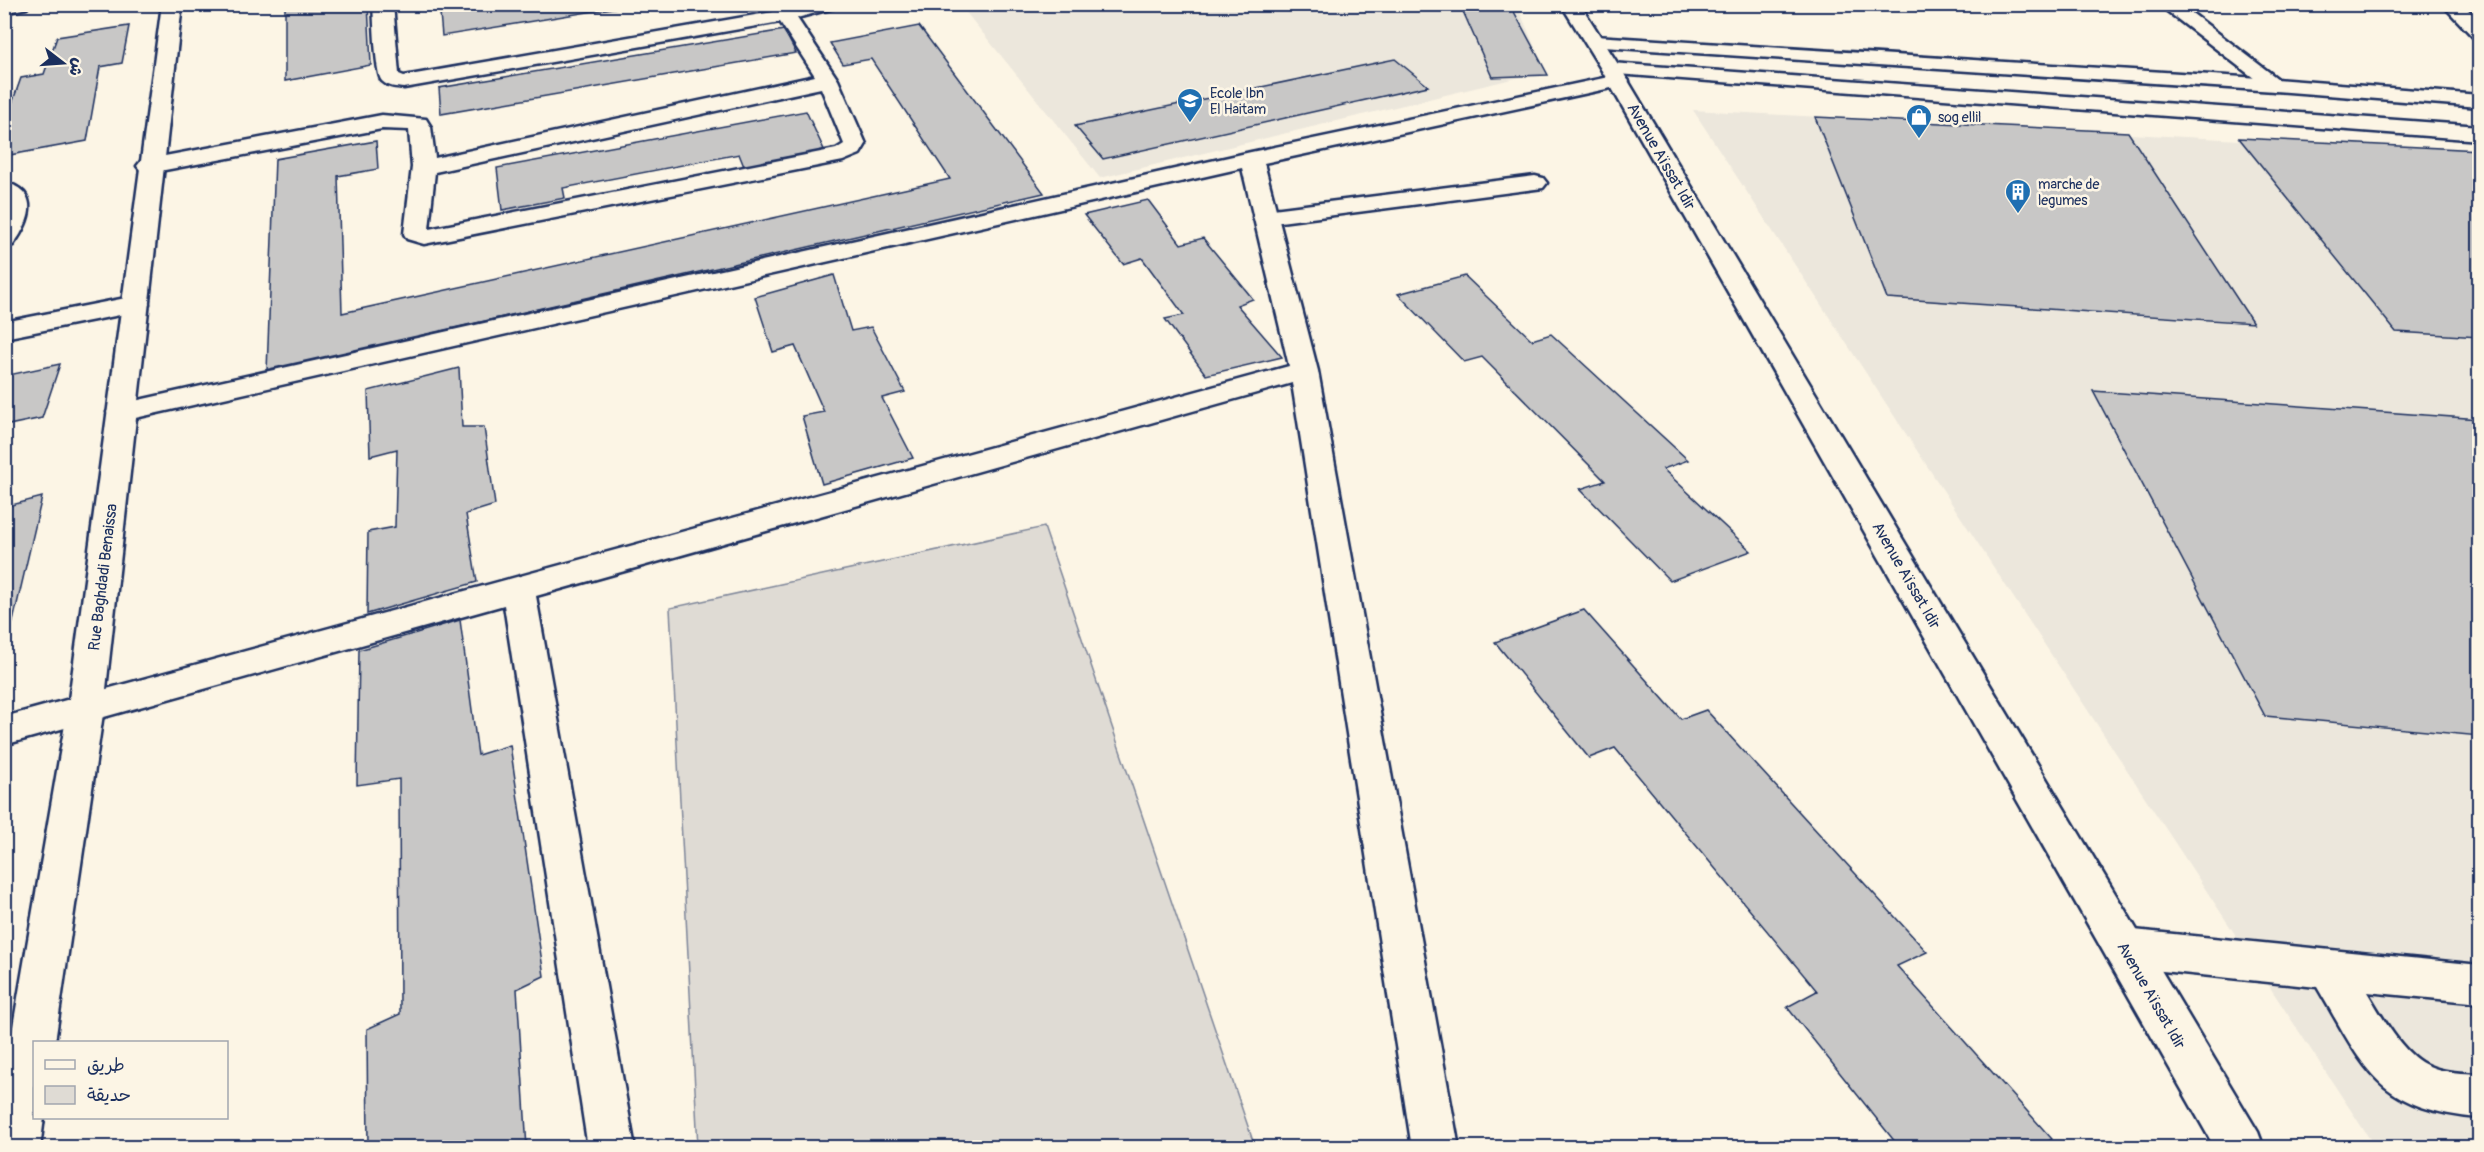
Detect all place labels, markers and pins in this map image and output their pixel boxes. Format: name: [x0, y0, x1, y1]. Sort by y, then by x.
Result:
place label: Ecole Ibn El Haitam: [1210, 85, 1266, 118]
school or university icon: Ecole Ibn El Haitam: [1175, 86, 1205, 124]
shop icon: sog ellil: [1904, 102, 1934, 140]
place label: sog ellil: [1938, 109, 1981, 126]
place label: marche de legumes: [2038, 176, 2100, 209]
building icon: marche de legumes: [2003, 177, 2033, 215]

